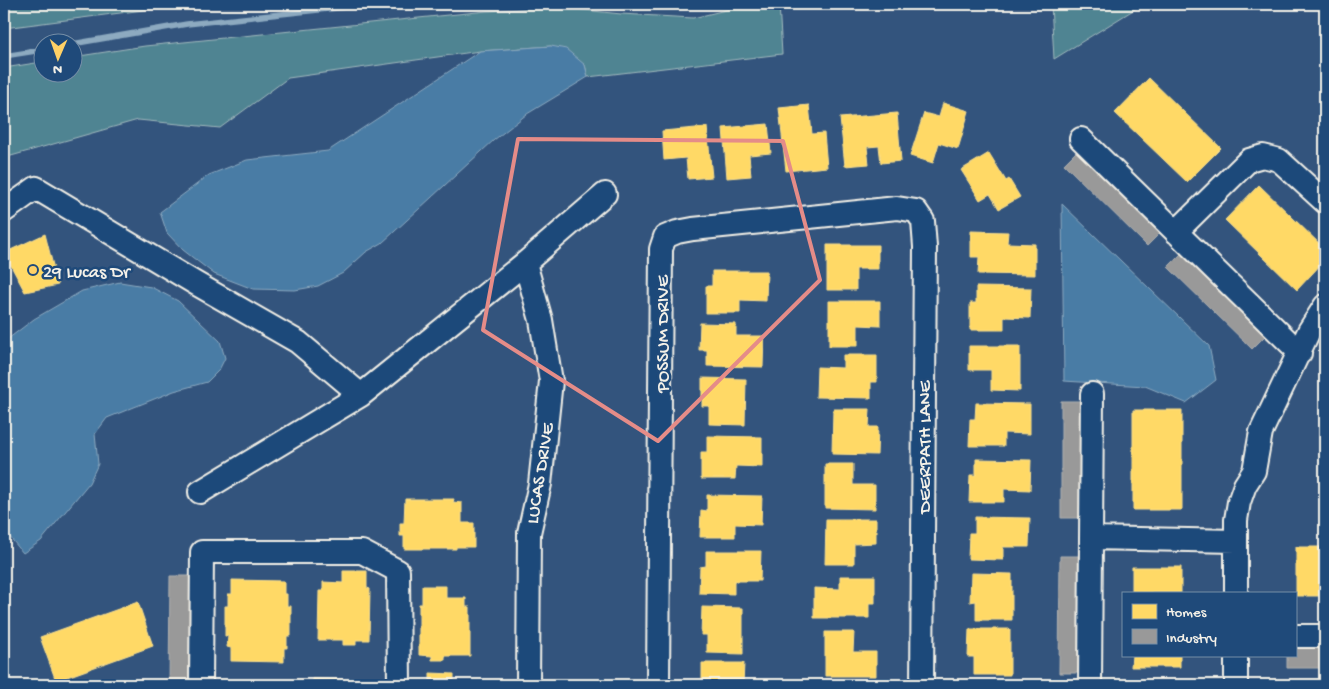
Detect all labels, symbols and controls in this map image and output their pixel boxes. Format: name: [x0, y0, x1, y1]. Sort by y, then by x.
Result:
north arrow: [32, 32, 82, 82]
text: N: [53, 60, 62, 77]
place label: 29 Lucas Dr: [43, 262, 132, 285]
marker: 29 Lucas Dr: [27, 264, 39, 276]
street label: POSSUM DRIVE: [653, 274, 676, 394]
street label: DEERPATH LANE: [915, 379, 938, 515]
street label: LUCAS DRIVE: [522, 420, 561, 526]
legend: [1122, 592, 1296, 656]
text: Homes: [1166, 604, 1207, 622]
text: Industry: [1166, 630, 1218, 648]

